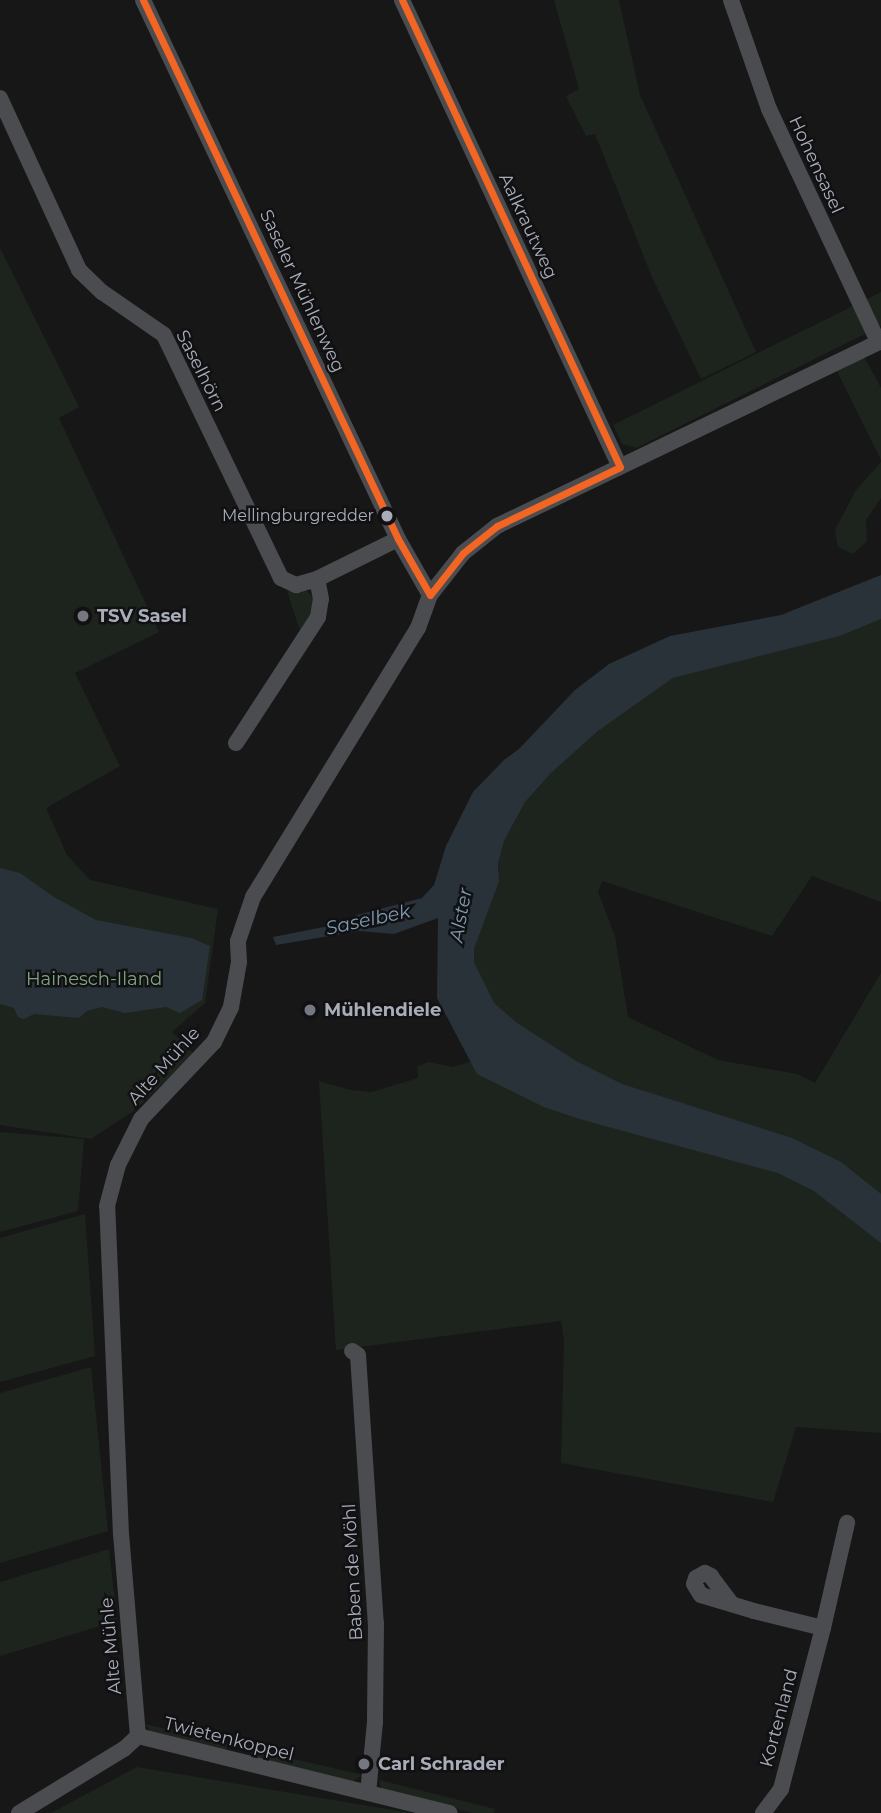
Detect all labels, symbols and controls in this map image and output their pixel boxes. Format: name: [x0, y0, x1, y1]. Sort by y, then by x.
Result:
street label: Hohensasel: [784, 113, 848, 217]
street label: Aalkrautweg: [494, 170, 562, 282]
street label: Saseler Mühlenweg: [255, 206, 349, 376]
street label: Saselhörn: [171, 326, 231, 416]
place label: Mellingburgredder: [222, 506, 374, 526]
marker: Mellingburgredder: [380, 509, 394, 523]
place label: TSV Sasel: [97, 605, 187, 627]
marker: TSV Sasel: [75, 608, 91, 624]
water label: Alster: [445, 886, 477, 944]
water label: Saselbek: [324, 900, 412, 940]
park label: Hainesch-Iland: [26, 968, 162, 990]
place label: Mühlendiele: [324, 999, 441, 1021]
marker: Mühlendiele: [302, 1002, 318, 1018]
street label: Alte Mühle: [123, 1023, 205, 1109]
street label: Baben de Möhl: [339, 1503, 367, 1641]
street label: Alte Mühle: [96, 1597, 126, 1695]
street label: Kortenland: [755, 1666, 803, 1770]
street label: Twietenkoppel: [162, 1712, 296, 1766]
place label: Carl Schrader: [378, 1753, 505, 1775]
marker: Carl Schrader: [356, 1756, 372, 1772]

